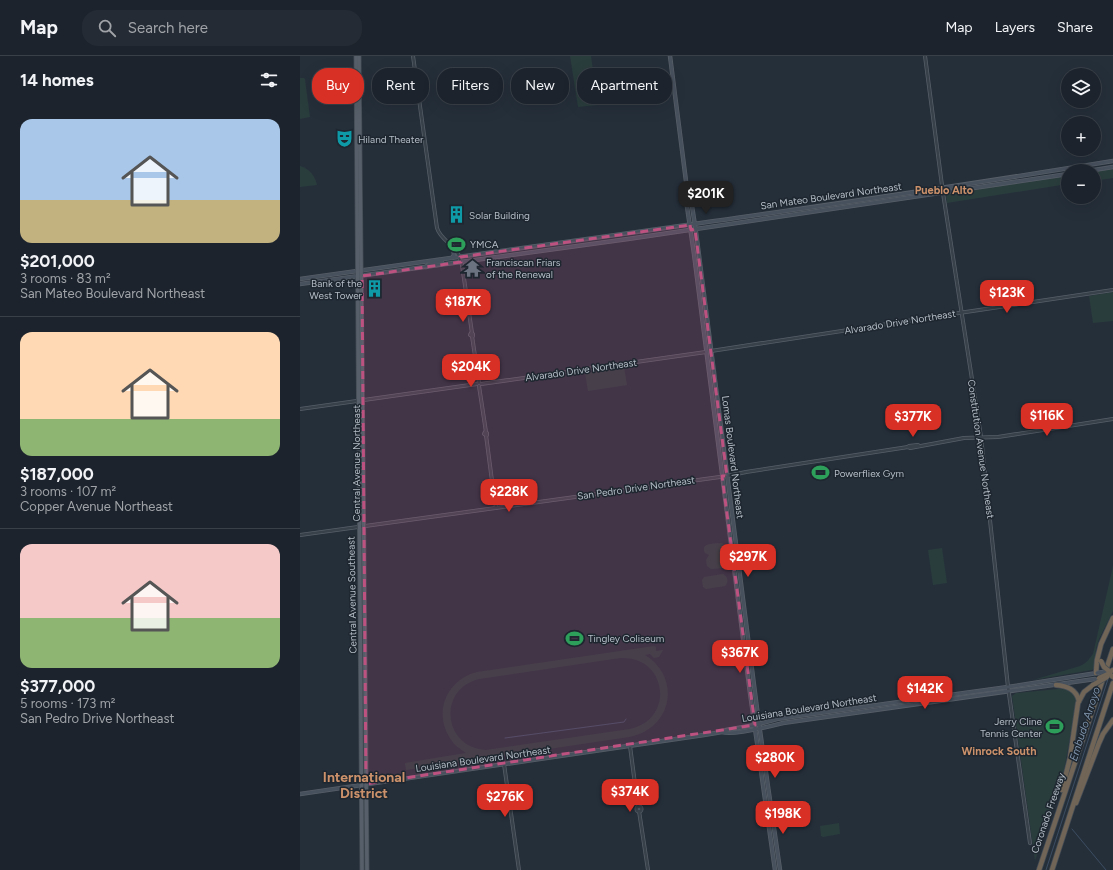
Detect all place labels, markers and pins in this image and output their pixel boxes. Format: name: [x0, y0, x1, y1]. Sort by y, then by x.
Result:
theatre icon: Hiland Theater: [335, 129, 355, 149]
place label: Hiland Theater: [358, 133, 424, 146]
pin: $201K: [678, 181, 734, 215]
building icon: Solar Building: [446, 205, 466, 225]
place label: Solar Building: [469, 209, 530, 222]
sports icon: YMCA: [447, 234, 467, 254]
place label: YMCA: [470, 238, 499, 251]
place label: Franciscan Friars of the Renewal: [486, 256, 561, 281]
temple icon: Franciscan Friars of the Renewal: [463, 258, 483, 278]
place label: Bank of the West Tower: [309, 277, 363, 302]
building icon: Bank of the West Tower: [365, 279, 385, 299]
pin: $123K: [979, 280, 1035, 314]
pin: $187K: [435, 289, 491, 323]
pin: $204K: [443, 354, 499, 388]
pin: $116K: [1019, 403, 1075, 437]
pin: $377K: [885, 404, 941, 438]
sports icon: Powerfliex Gym: [811, 463, 831, 483]
place label: Powerfliex Gym: [834, 467, 904, 480]
pin: $228K: [481, 479, 537, 513]
pin: $297K: [720, 544, 776, 578]
sports icon: Tingley Coliseum: [565, 628, 585, 648]
place label: Tingley Coliseum: [588, 632, 664, 645]
pin: $367K: [712, 640, 768, 674]
pin: $142K: [897, 676, 953, 710]
place label: Jerry Cline Tennis Center: [980, 715, 1043, 740]
sports icon: Jerry Cline Tennis Center: [1045, 717, 1065, 737]
pin: $280K: [747, 745, 803, 779]
pin: $374K: [602, 779, 658, 813]
pin: $276K: [477, 784, 533, 818]
pin: $198K: [755, 801, 811, 835]

